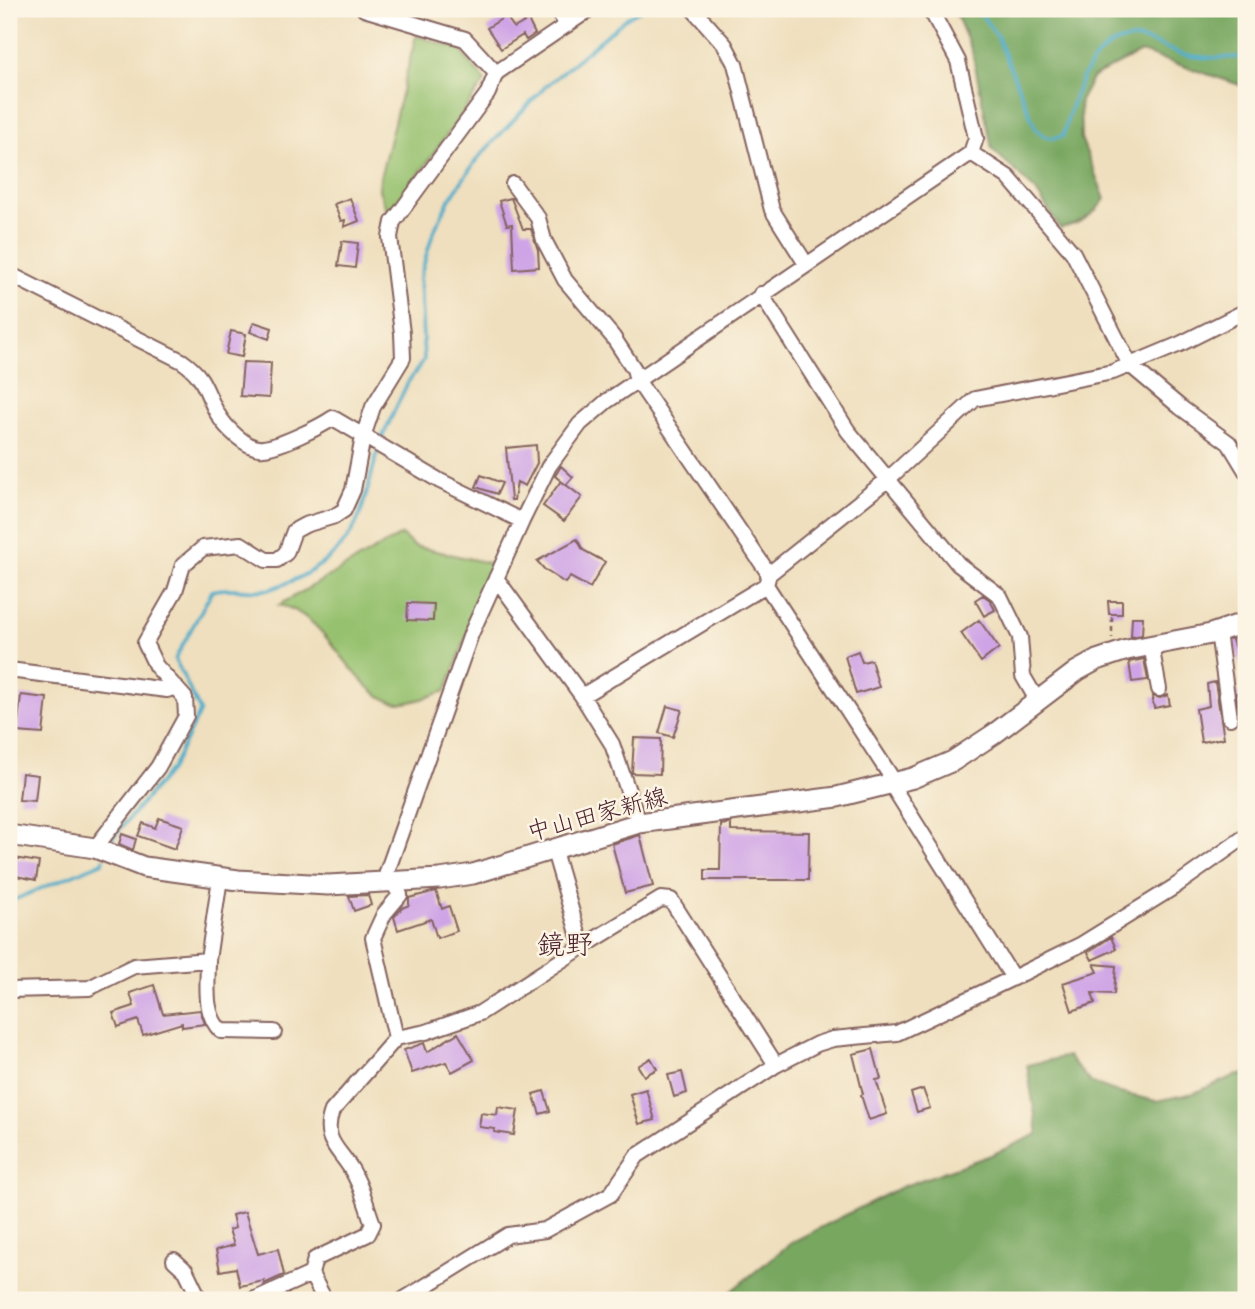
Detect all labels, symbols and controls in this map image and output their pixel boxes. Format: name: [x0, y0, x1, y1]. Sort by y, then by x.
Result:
street label: 中山田家新線: [522, 776, 671, 848]
district label: 鏡野: [537, 921, 593, 964]

